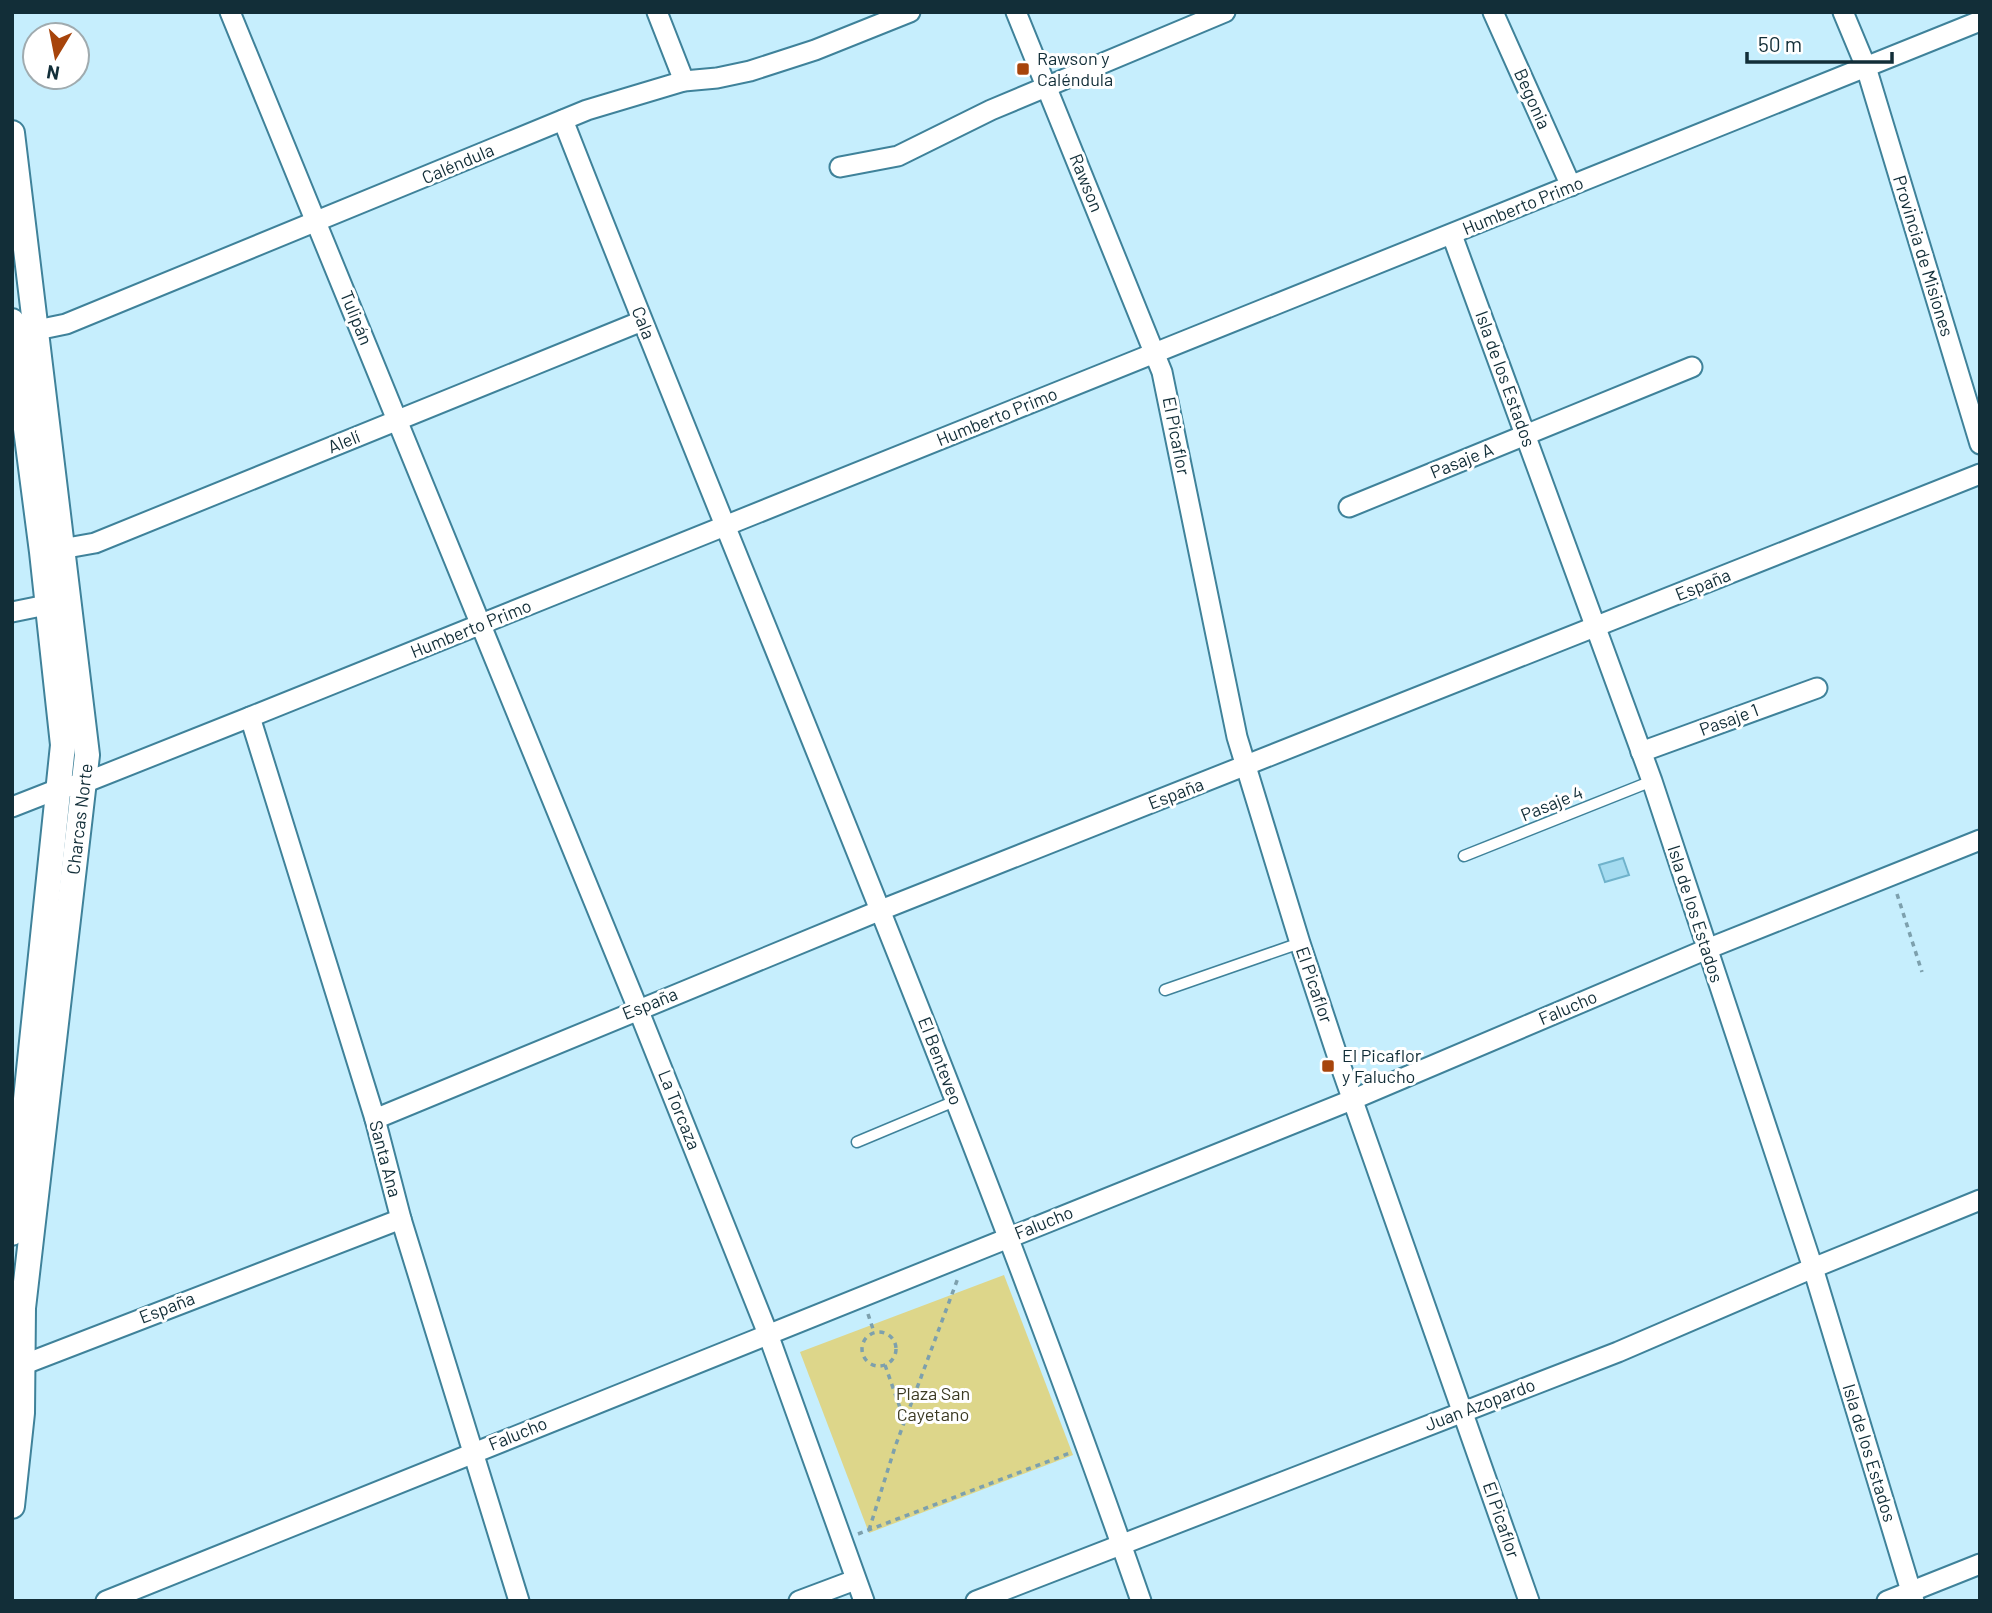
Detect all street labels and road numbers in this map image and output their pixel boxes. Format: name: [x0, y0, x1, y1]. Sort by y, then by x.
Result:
street label: Begonia: [1510, 65, 1556, 132]
street label: Caléndula: [418, 138, 497, 188]
street label: Rawson: [1065, 150, 1108, 215]
street label: Humberto Primo: [1459, 171, 1586, 239]
street label: Provincia de Misiones: [1889, 173, 1959, 339]
street label: Tulipán: [336, 287, 378, 348]
street label: Cala: [627, 303, 660, 342]
street label: Isla de los Estados: [1471, 308, 1541, 450]
street label: Humberto Primo: [933, 382, 1060, 450]
street label: El Picaflor: [1159, 395, 1195, 477]
street label: Alelí: [324, 425, 363, 457]
street label: Pasaje A: [1427, 437, 1496, 483]
street label: España: [1672, 563, 1733, 605]
street label: Humberto Primo: [407, 594, 534, 662]
street label: Pasaje 1: [1696, 698, 1761, 740]
street label: Charcas Norte: [61, 762, 97, 876]
street label: España: [1145, 772, 1206, 814]
street label: Pasaje 4: [1517, 781, 1586, 825]
street label: Isla de los Estados: [1663, 842, 1729, 985]
street label: El Picaflor: [1292, 944, 1338, 1026]
street label: España: [619, 982, 680, 1024]
street label: Falucho: [1535, 985, 1600, 1029]
street label: El Benteveo: [914, 1014, 968, 1108]
street label: La Torcaza: [654, 1067, 706, 1153]
street label: Santa Ana: [365, 1118, 407, 1200]
street label: Falucho: [1011, 1200, 1076, 1244]
street label: España: [136, 1286, 197, 1328]
street label: Juan Azopardo: [1421, 1373, 1538, 1435]
street label: Isla de los Estados: [1839, 1381, 1901, 1524]
street label: Falucho: [485, 1411, 550, 1455]
street label: El Picaflor: [1479, 1479, 1525, 1561]

